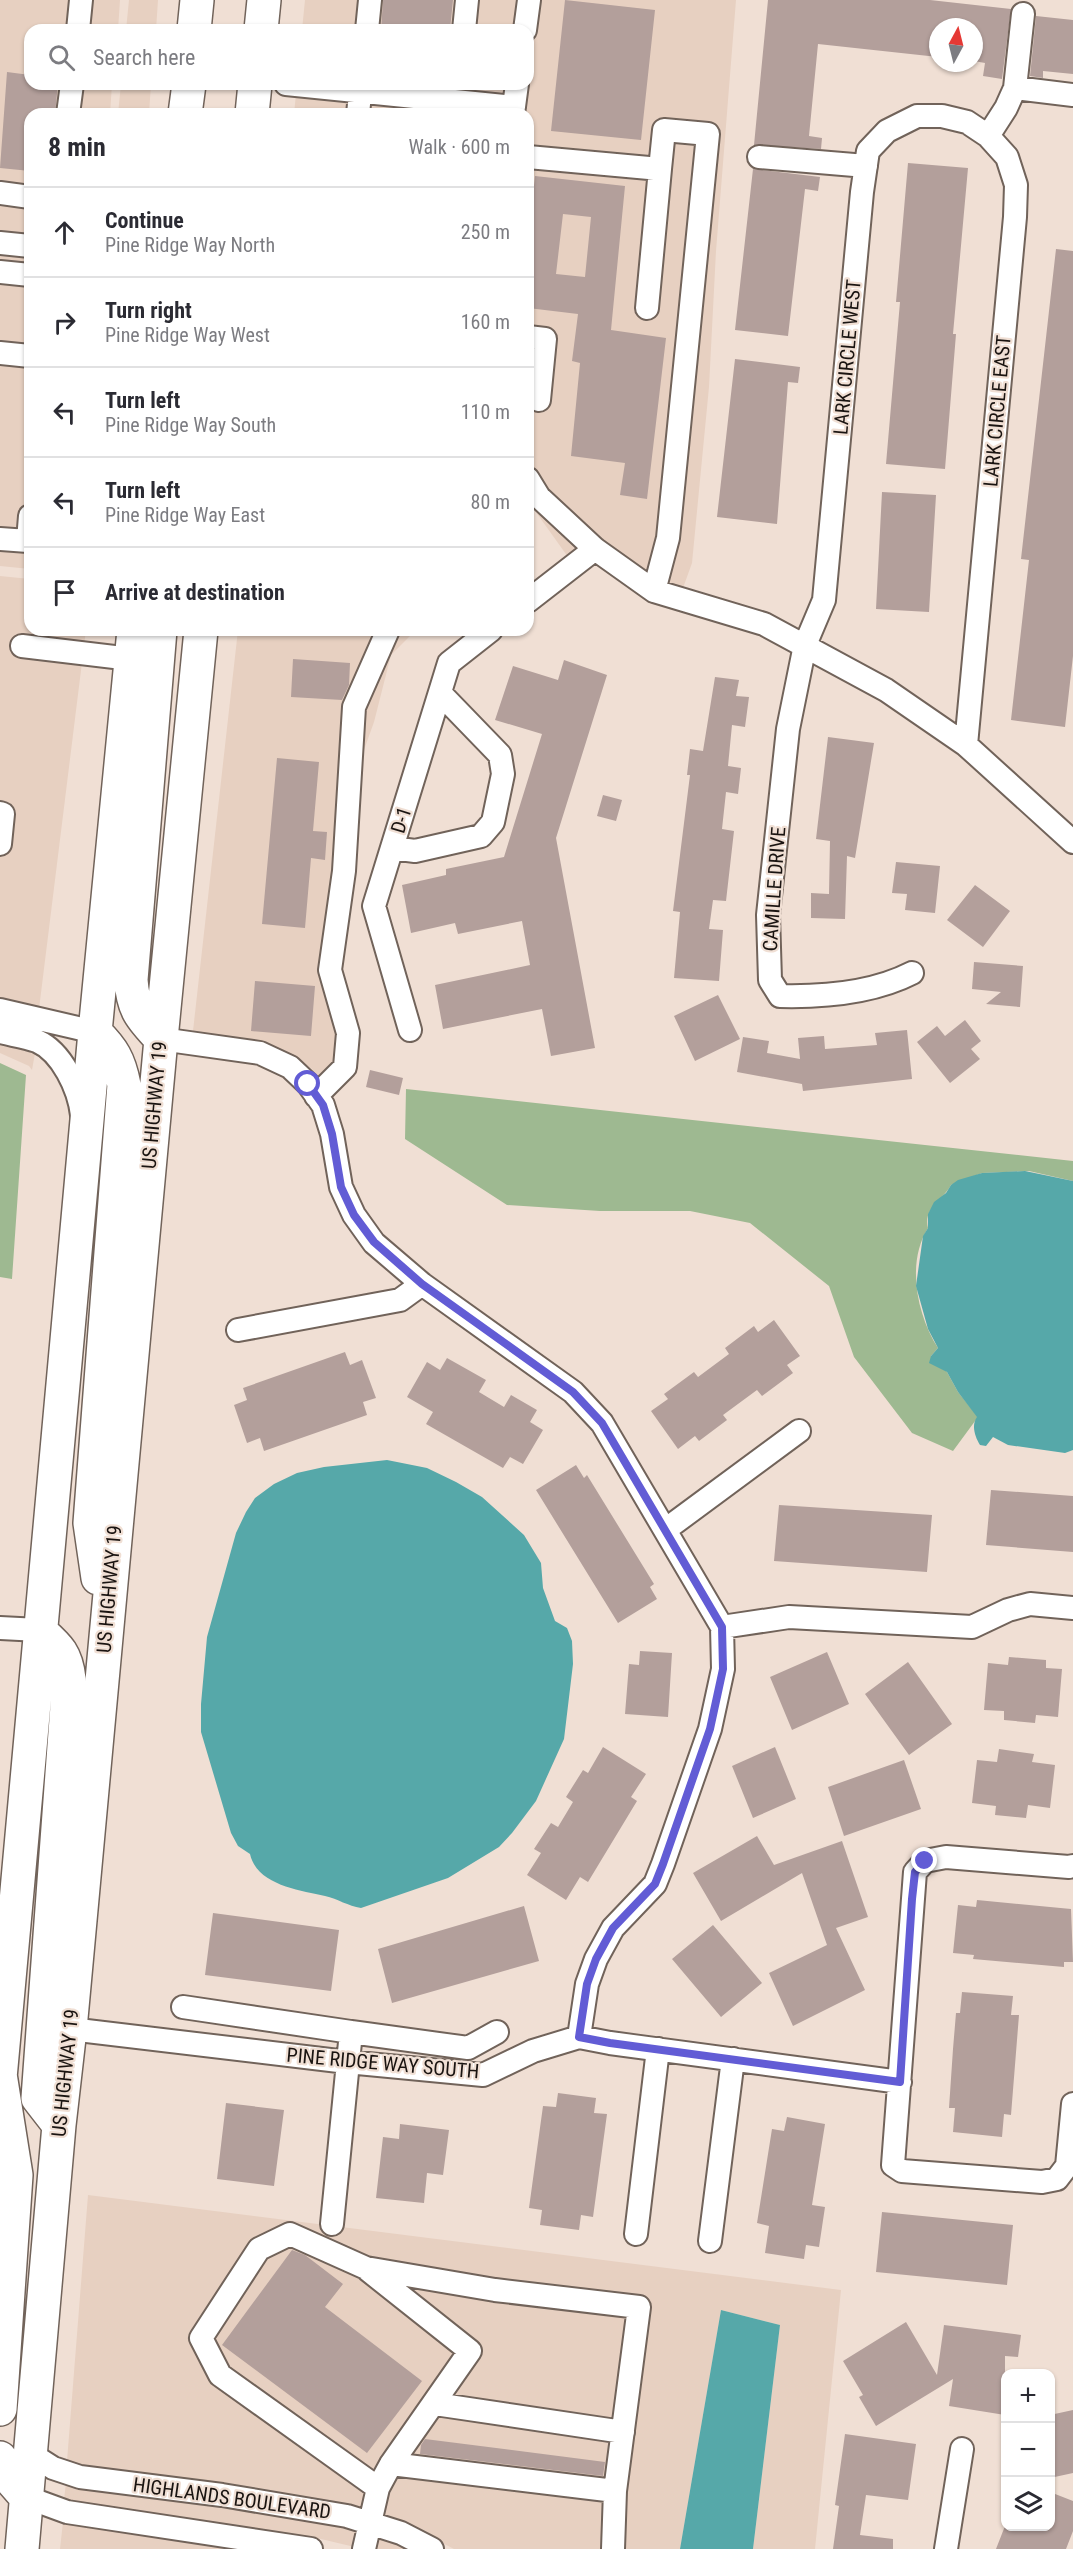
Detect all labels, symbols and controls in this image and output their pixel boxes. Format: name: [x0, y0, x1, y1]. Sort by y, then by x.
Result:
north arrow: [929, 18, 983, 72]
search box: [24, 24, 534, 90]
icon: search: [45, 41, 78, 74]
text: Search here: [93, 45, 195, 70]
text: 8 min: [48, 132, 106, 162]
text: Walk · 600 m: [409, 135, 510, 159]
text: Continue: [105, 208, 184, 233]
icon: ahead: [48, 216, 81, 249]
text: 250 m: [461, 220, 510, 244]
text: Pine Ridge Way North: [105, 233, 275, 257]
street label: LARK CIRCLE WEST: [828, 278, 866, 436]
text: Turn right: [105, 298, 192, 323]
icon: right: [48, 306, 81, 339]
text: 160 m: [461, 310, 510, 334]
text: Pine Ridge Way West: [105, 323, 270, 347]
street label: LARK CIRCLE EAST: [978, 334, 1016, 488]
text: Turn left: [105, 388, 180, 413]
icon: left: [48, 396, 81, 429]
text: 110 m: [461, 400, 510, 424]
text: Pine Ridge Way South: [105, 413, 276, 437]
text: Turn left: [105, 478, 180, 503]
icon: left: [48, 486, 81, 519]
text: 80 m: [471, 490, 510, 514]
text: Pine Ridge Way East: [105, 503, 265, 527]
icon: arrive: [48, 576, 81, 609]
text: Arrive at destination: [105, 580, 285, 605]
street label: D-1: [386, 804, 416, 836]
street label: CAMILLE DRIVE: [758, 826, 790, 952]
street label: US HIGHWAY 19: [136, 1040, 172, 1170]
route start: [294, 1070, 320, 1096]
street label: US HIGHWAY 19: [91, 1524, 127, 1654]
route end: [911, 1847, 937, 1873]
street label: US HIGHWAY 19: [46, 2008, 84, 2138]
street label: PINE RIDGE WAY SOUTH: [286, 2043, 480, 2083]
map controls: [1001, 2369, 1055, 2531]
button: +: [1001, 2369, 1055, 2423]
button: −: [1001, 2423, 1055, 2477]
street label: HIGHLANDS BOULEVARD: [132, 2472, 332, 2524]
button: layers: [1001, 2477, 1055, 2531]

